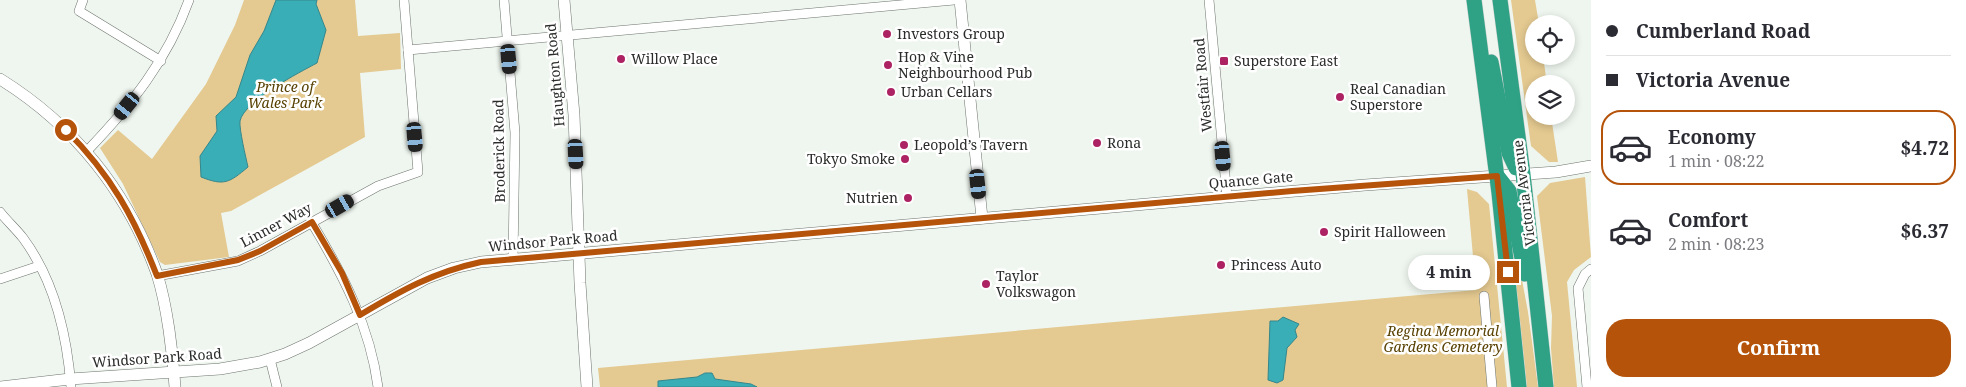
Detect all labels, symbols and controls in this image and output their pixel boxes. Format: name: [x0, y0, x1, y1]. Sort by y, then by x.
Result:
map controls: [1525, 15, 1575, 125]
button: locate: [1525, 15, 1575, 65]
text: Cumberland Road: [1636, 18, 1810, 44]
street label: Haughton Road: [540, 22, 568, 128]
place label: Investors Group: [897, 24, 1005, 43]
marker: Investors Group: [881, 28, 893, 40]
street label: Westfair Road: [1189, 37, 1216, 133]
car: [500, 43, 517, 75]
place label: Hop & Vine Neighbourhood Pub: [898, 47, 1032, 82]
place label: Willow Place: [631, 49, 718, 68]
place label: Superstore East: [1234, 51, 1338, 70]
marker: Willow Place: [615, 53, 627, 65]
marker: Superstore East: [1218, 55, 1230, 67]
marker: Hop & Vine Neighbourhood Pub: [882, 59, 894, 71]
text: Victoria Avenue: [1636, 67, 1790, 93]
button: layers: [1525, 75, 1575, 125]
park label: Prince of Wales Park: [248, 77, 323, 112]
place label: Real Canadian Superstore: [1350, 79, 1446, 114]
place label: Urban Cellars: [901, 82, 992, 101]
marker: Urban Cellars: [885, 86, 897, 98]
car: [111, 90, 142, 122]
marker: Real Canadian Superstore: [1334, 91, 1346, 103]
street label: Broderick Road: [488, 99, 509, 203]
route start: [55, 119, 77, 141]
car: [406, 121, 423, 153]
text: Economy: [1668, 124, 1756, 150]
icon: car: [1608, 125, 1653, 170]
place label: Rona: [1107, 133, 1141, 152]
place label: Leopold’s Tavern: [914, 135, 1028, 154]
text: $4.72: [1900, 135, 1949, 161]
marker: Rona: [1091, 137, 1103, 149]
car: [567, 139, 584, 169]
marker: Leopold’s Tavern: [898, 139, 910, 151]
street label: Victoria Avenue: [1508, 139, 1539, 247]
car: [1214, 140, 1231, 172]
place label: Tokyo Smoke: [807, 149, 895, 168]
text: 1 min · 08:22: [1668, 150, 1764, 172]
marker: Tokyo Smoke: [899, 153, 911, 165]
street label: Quance Gate: [1208, 166, 1294, 193]
car: [968, 168, 987, 200]
place label: Nutrien: [846, 188, 898, 207]
car: [323, 192, 356, 220]
marker: Nutrien: [902, 192, 914, 204]
street label: Linner Way: [237, 198, 315, 251]
text: Comfort: [1668, 207, 1748, 233]
icon: car: [1608, 208, 1653, 253]
text: $6.37: [1900, 218, 1949, 244]
place label: Spirit Halloween: [1334, 222, 1446, 241]
street label: Windsor Park Road: [487, 225, 619, 256]
marker: Spirit Halloween: [1318, 226, 1330, 238]
text: 2 min · 08:23: [1668, 233, 1764, 255]
callout: 4 min: [1408, 254, 1490, 290]
place label: Princess Auto: [1231, 255, 1322, 274]
marker: Princess Auto: [1215, 259, 1227, 271]
text: 4 min: [1426, 261, 1472, 283]
route end: [1497, 261, 1519, 283]
place label: Taylor Volkswagon: [996, 266, 1076, 301]
marker: Taylor Volkswagon: [980, 278, 992, 290]
button: Confirm: [1606, 319, 1951, 377]
park label: Regina Memorial Gardens Cemetery: [1383, 321, 1503, 356]
street label: Windsor Park Road: [92, 343, 223, 372]

